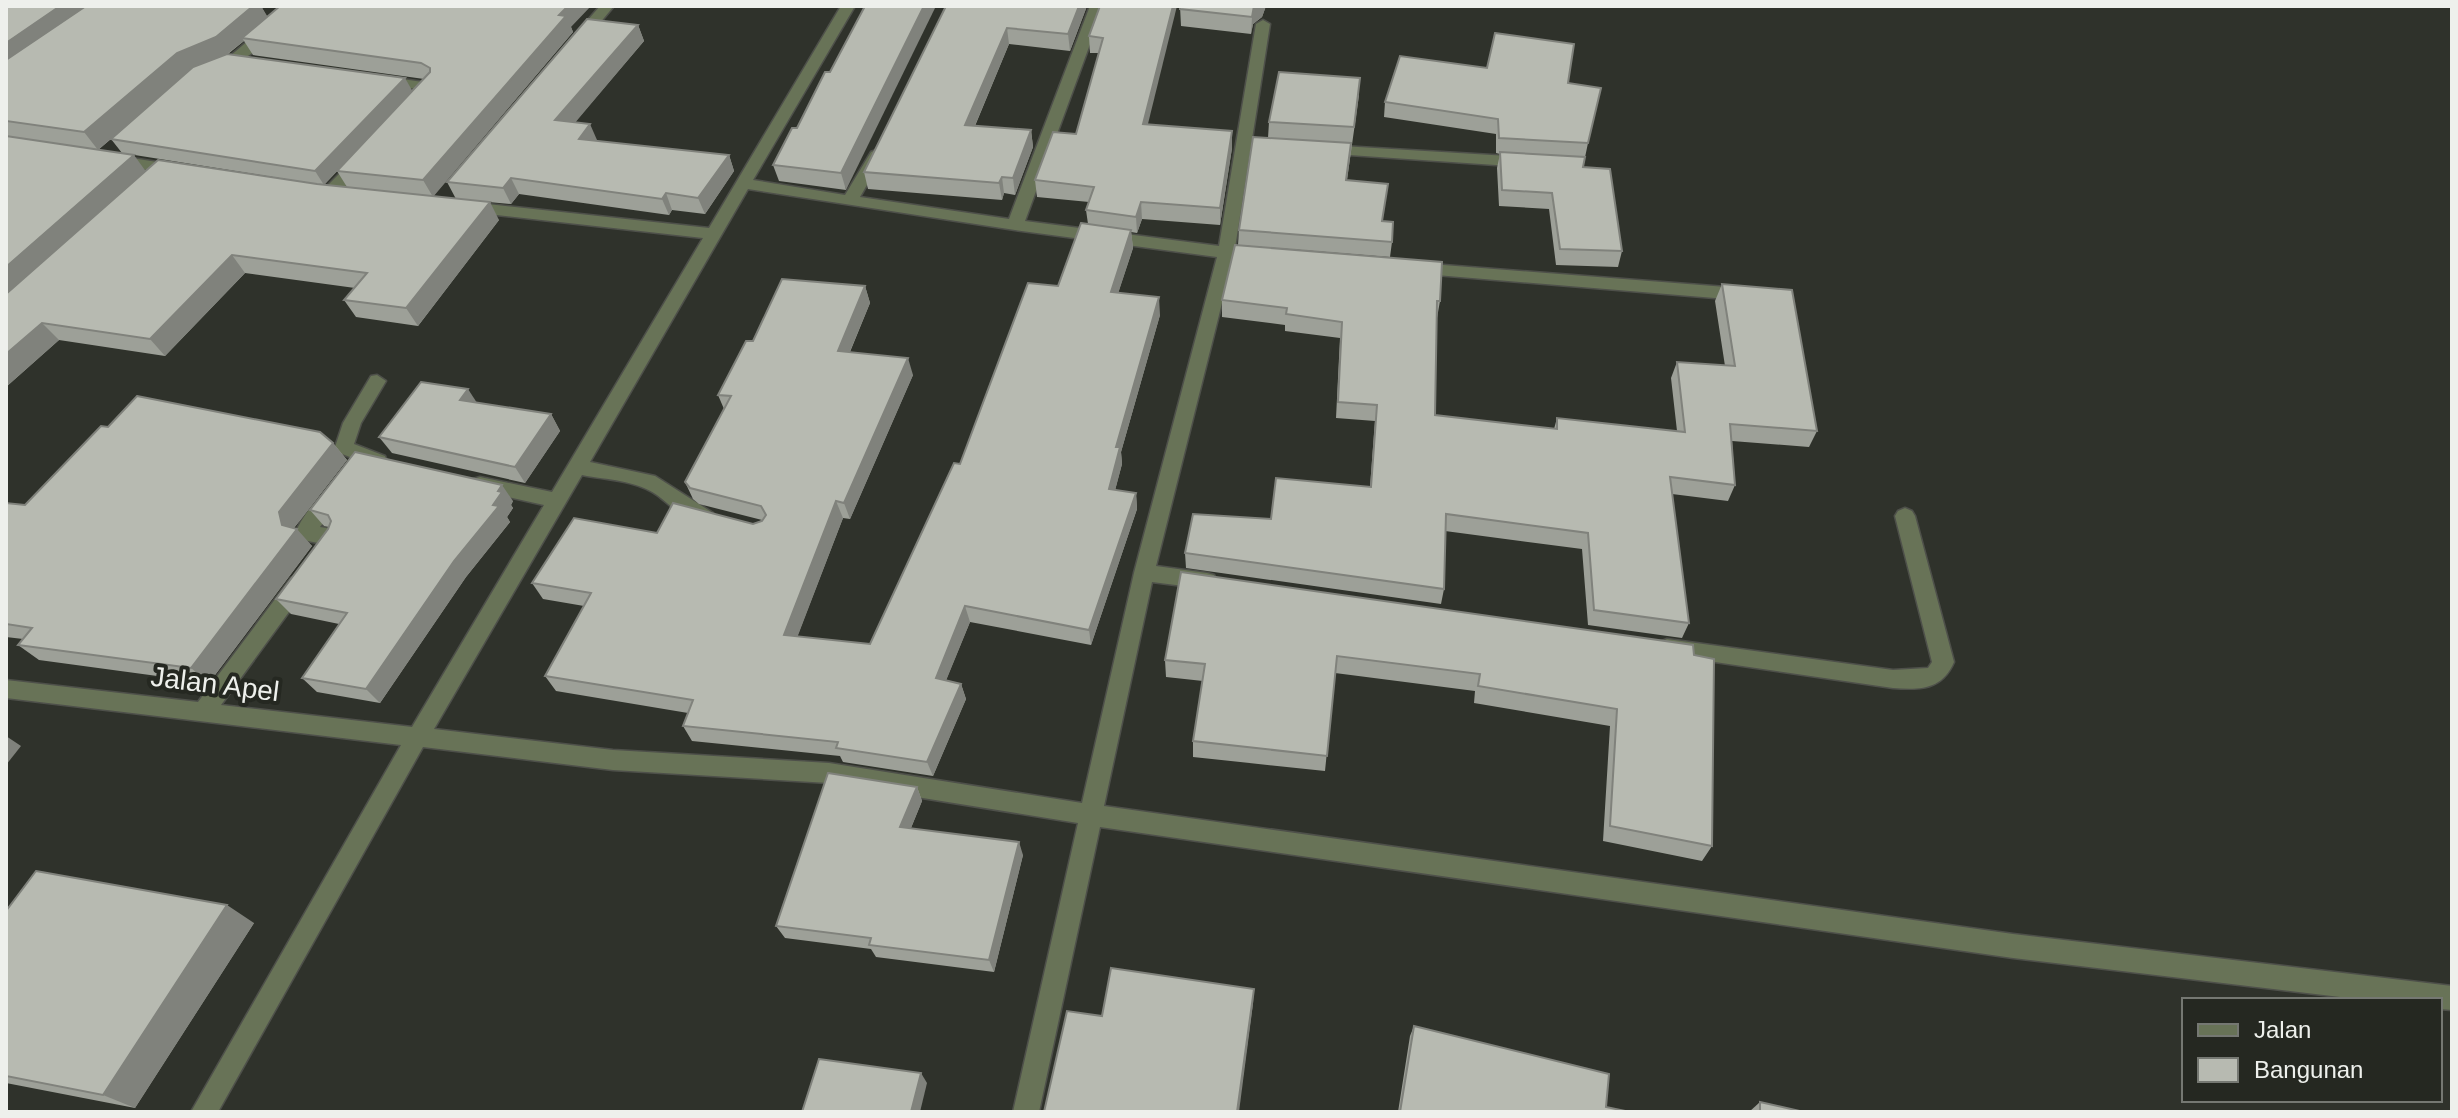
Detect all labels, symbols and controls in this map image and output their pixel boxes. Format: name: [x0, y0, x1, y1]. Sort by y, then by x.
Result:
street label: Jalan Apel: [149, 661, 281, 707]
legend: [2182, 998, 2442, 1102]
text: Jalan: [2254, 1016, 2311, 1043]
text: Bangunan: [2254, 1056, 2363, 1083]

